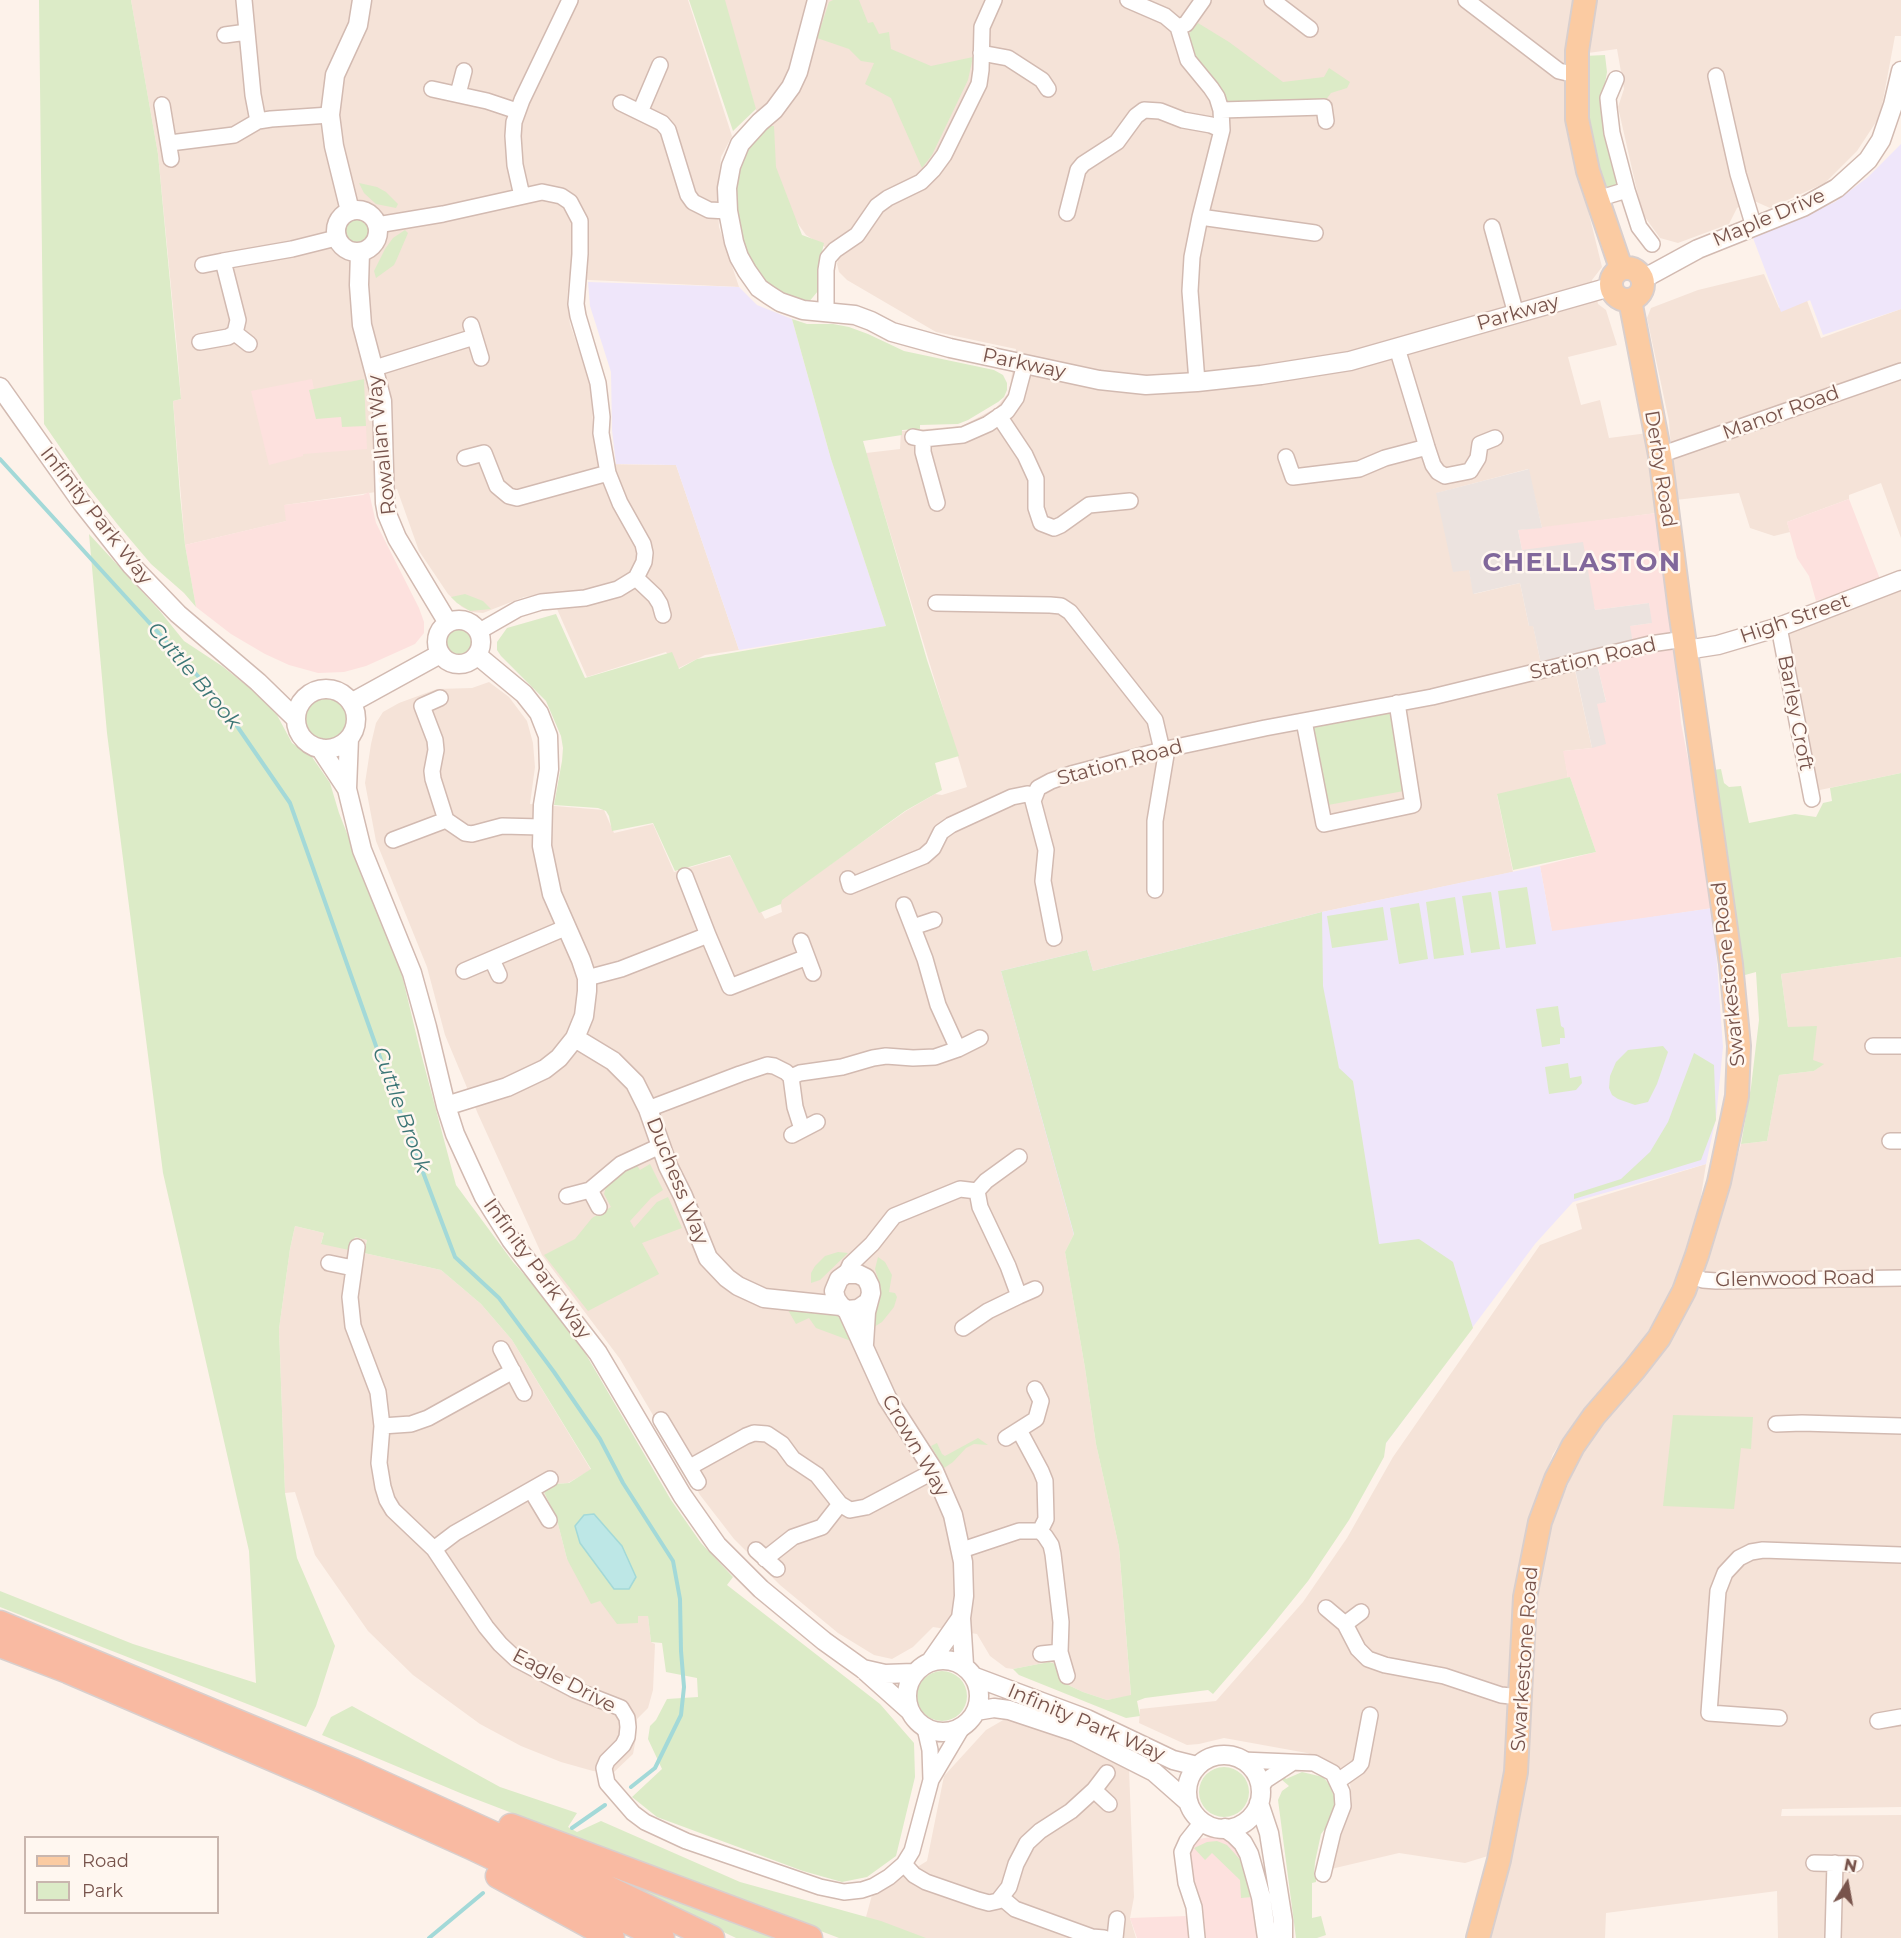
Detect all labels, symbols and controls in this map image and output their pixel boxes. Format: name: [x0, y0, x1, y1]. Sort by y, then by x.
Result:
street label: Maple Drive: [1709, 184, 1829, 252]
street label: Parkway: [1474, 290, 1562, 336]
street label: Parkway: [980, 343, 1068, 385]
street label: Rowallan Way: [363, 374, 401, 516]
street label: Manor Road: [1719, 381, 1843, 445]
street label: Derby Road: [1639, 409, 1681, 529]
street label: Infinity Park Way: [35, 442, 157, 590]
district label: CHELLASTON: [1483, 547, 1681, 579]
street label: High Street: [1737, 589, 1853, 649]
water label: Cuttle Brook: [142, 617, 246, 735]
street label: Station Road: [1527, 633, 1659, 685]
street label: Barley Croft: [1772, 653, 1818, 773]
street label: Station Road: [1055, 735, 1185, 791]
street label: Swarkestone Road: [1707, 880, 1751, 1068]
water label: Cuttle Brook: [367, 1044, 435, 1176]
street label: Duchess Way: [641, 1114, 713, 1248]
street label: Infinity Park Way: [478, 1194, 596, 1344]
street label: Glenwood Road: [1715, 1266, 1875, 1292]
street label: Crown Way: [876, 1391, 954, 1501]
street label: Swarkestone Road: [1507, 1566, 1543, 1752]
street label: Eagle Drive: [508, 1644, 620, 1718]
street label: Infinity Park Way: [1004, 1679, 1168, 1767]
legend: [24, 1836, 219, 1914]
text: Road: [82, 1850, 129, 1872]
north arrow: [1817, 1854, 1877, 1914]
text: N: [1842, 1855, 1859, 1876]
text: Park: [82, 1880, 123, 1902]

